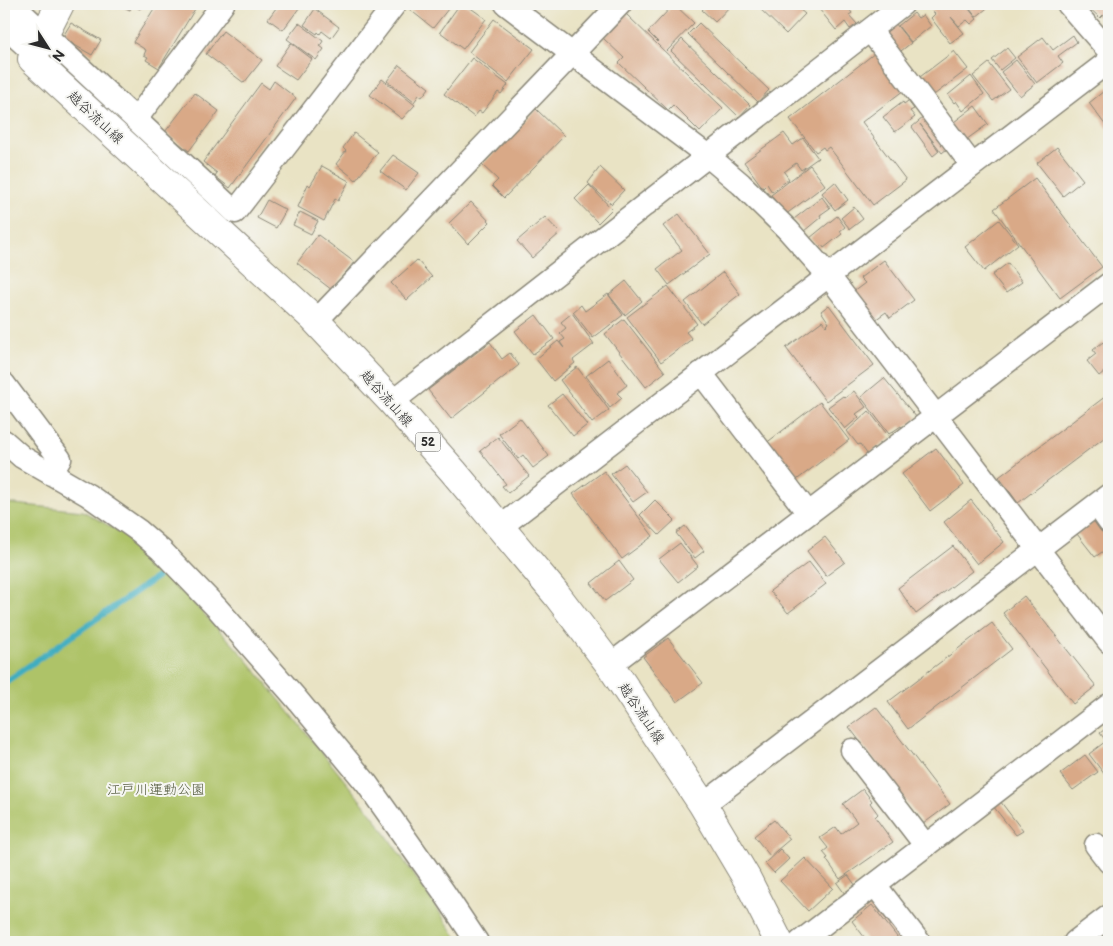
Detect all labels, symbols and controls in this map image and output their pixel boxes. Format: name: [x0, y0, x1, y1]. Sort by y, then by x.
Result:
north arrow: [22, 22, 72, 72]
text: N: [48, 46, 68, 65]
street label: 越谷流山線: [64, 87, 127, 147]
street label: 越谷流山線: [357, 367, 416, 430]
road number: 52: [416, 432, 440, 452]
street label: 越谷流山線: [615, 680, 668, 747]
park label: 江戸川運動公園: [107, 781, 205, 798]

